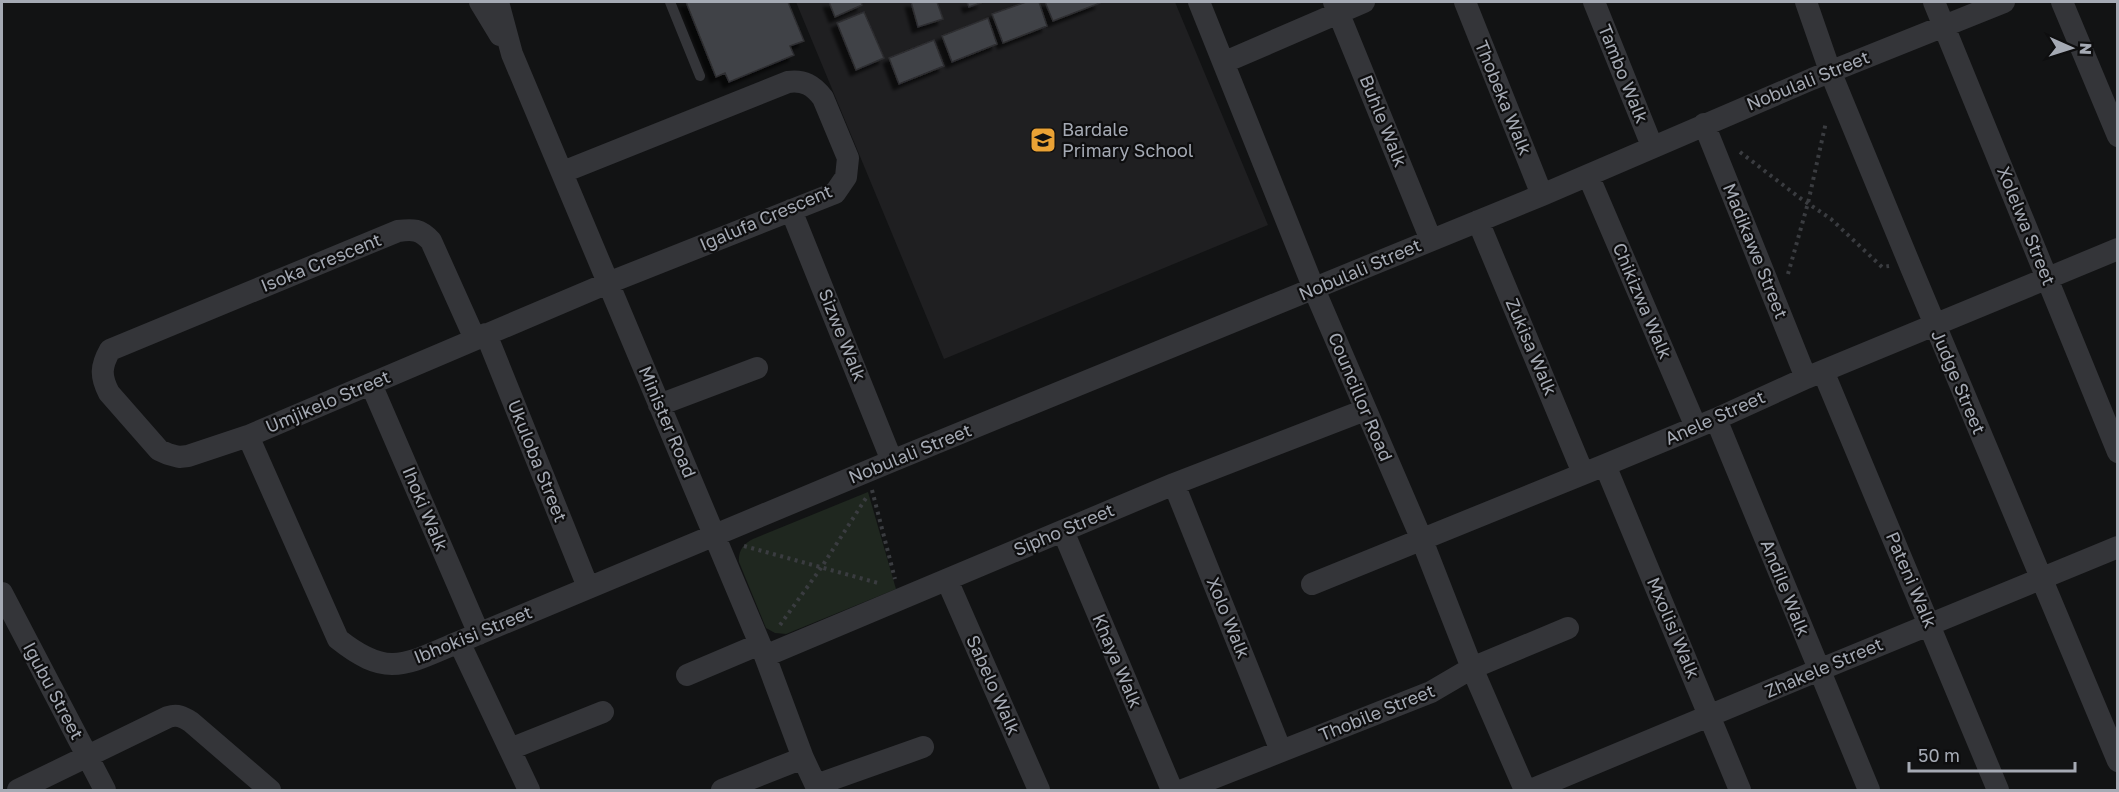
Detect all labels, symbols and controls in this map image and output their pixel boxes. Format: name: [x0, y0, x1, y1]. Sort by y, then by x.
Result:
north arrow: [2041, 18, 2101, 78]
street label: Tambo Walk: [1594, 21, 1654, 126]
street label: Thobeka Walk: [1471, 37, 1537, 158]
text: N: [2076, 42, 2096, 55]
street label: Nobulali Street: [1743, 45, 1872, 115]
street label: Buhle Walk: [1356, 71, 1412, 170]
place label: Bardale Primary School: [1062, 118, 1194, 161]
school or university icon: Bardale Primary School: [1028, 125, 1058, 155]
street label: Xolelwa Street: [1993, 163, 2061, 288]
street label: Igalufa Crescent: [696, 179, 835, 255]
street label: Madikawe Street: [1719, 180, 1793, 322]
street label: Isoka Crescent: [257, 228, 384, 296]
street label: Nobulali Street: [1295, 233, 1424, 305]
street label: Chikizwa Walk: [1609, 239, 1677, 362]
street label: Sizwe Walk: [814, 285, 871, 384]
street label: Zukisa Walk: [1502, 295, 1562, 398]
street label: Judge Street: [1927, 326, 1991, 437]
street label: Councillor Road: [1324, 329, 1398, 464]
street label: Minister Road: [635, 363, 701, 481]
street label: Umjikelo Street: [262, 365, 393, 437]
street label: Anele Street: [1661, 385, 1768, 449]
street label: Ukuloba Street: [503, 396, 572, 525]
street label: Nobulali Street: [845, 418, 974, 488]
street label: Ihoki Walk: [398, 463, 454, 554]
street label: Sipho Street: [1010, 498, 1117, 560]
street label: Pateni Walk: [1882, 528, 1942, 631]
street label: Andile Walk: [1757, 536, 1815, 639]
street label: Xolo Walk: [1203, 574, 1255, 662]
street label: Mxolisi Walk: [1643, 574, 1705, 682]
street label: Ibhokisi Street: [410, 600, 535, 668]
street label: Khaya Walk: [1088, 610, 1148, 711]
street label: Sabelo Walk: [962, 631, 1026, 738]
street label: Zhakele Street: [1761, 632, 1886, 702]
street label: Igubu Street: [19, 638, 89, 743]
street label: Thobile Street: [1316, 679, 1438, 745]
scale bar: [1909, 735, 2076, 773]
text: 50 m: [1918, 744, 1960, 766]

